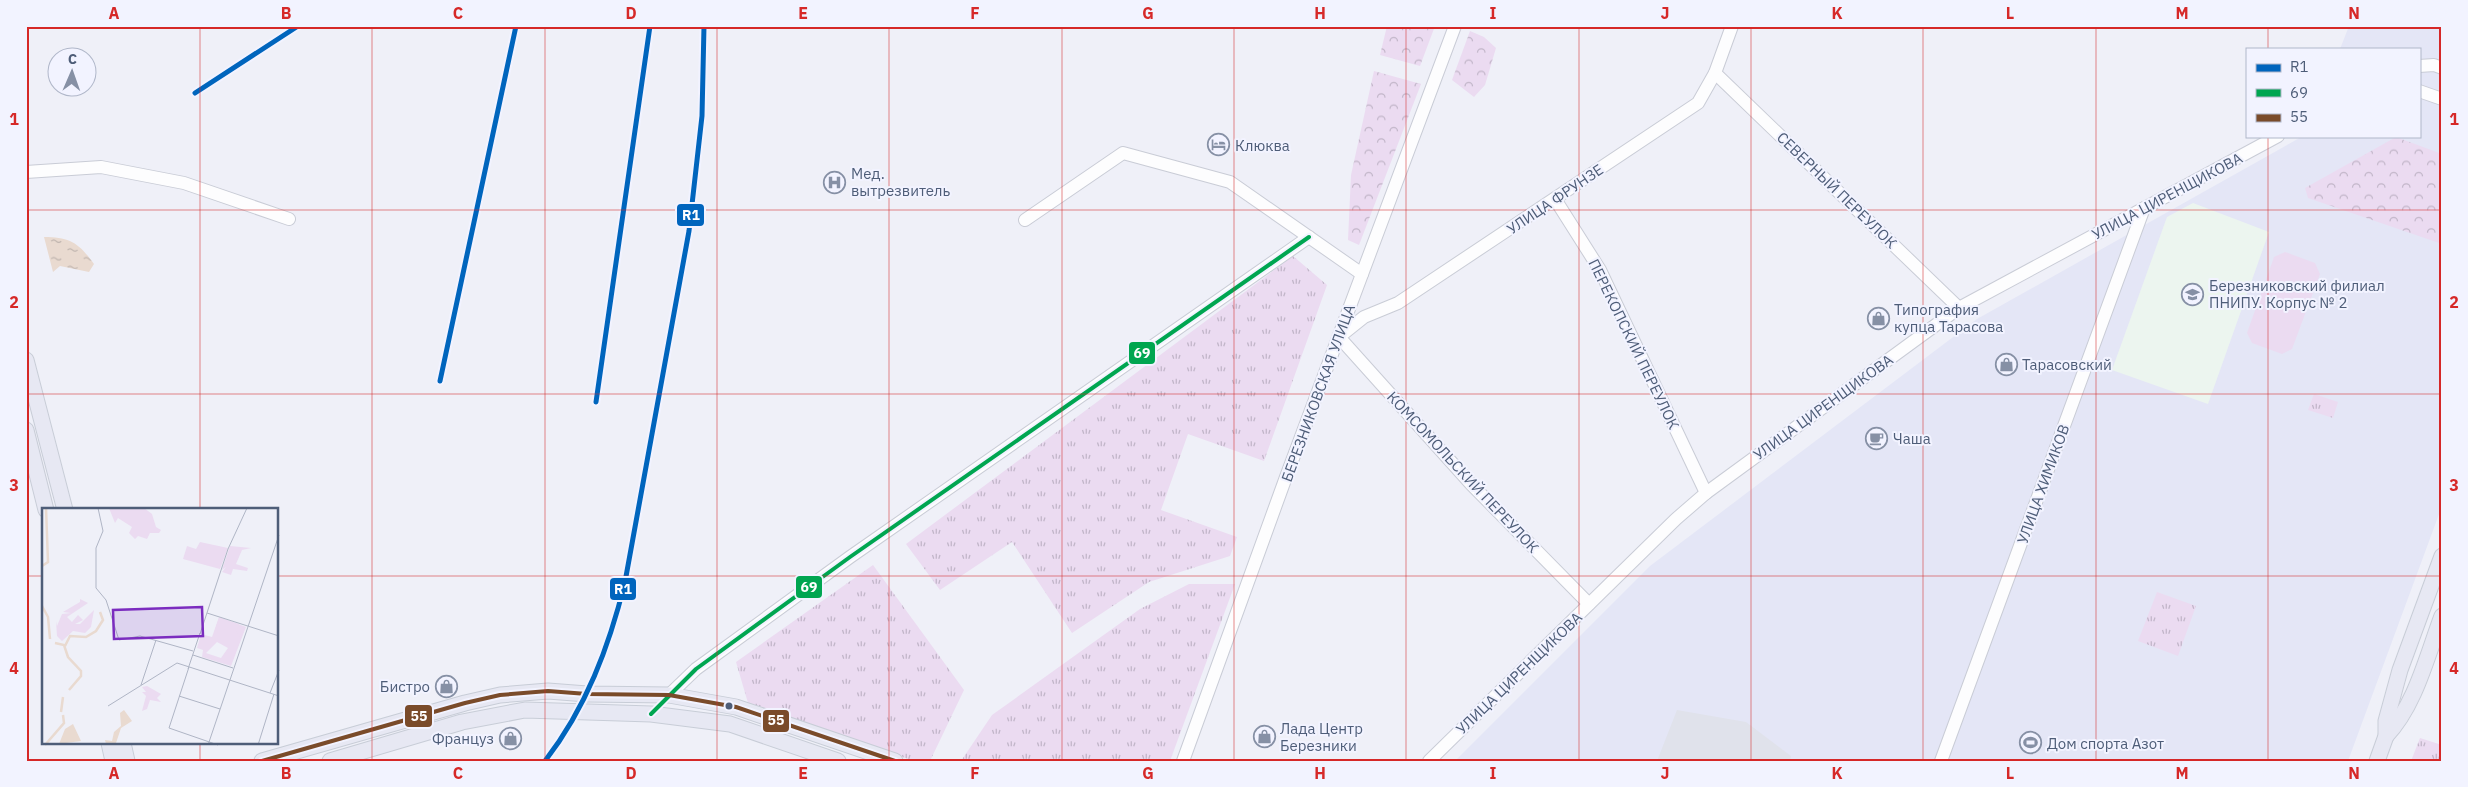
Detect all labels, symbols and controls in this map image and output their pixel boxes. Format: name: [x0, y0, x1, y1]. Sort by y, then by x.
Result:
text: A: [109, 3, 120, 23]
text: B: [281, 3, 292, 23]
text: C: [453, 3, 463, 23]
text: D: [625, 3, 637, 23]
text: E: [798, 3, 808, 23]
text: F: [970, 3, 980, 23]
text: G: [1142, 3, 1154, 23]
text: H: [1314, 3, 1326, 23]
text: I: [1490, 3, 1497, 23]
text: J: [1661, 3, 1669, 23]
text: K: [1831, 3, 1843, 23]
text: L: [2006, 3, 2014, 23]
text: M: [2175, 3, 2189, 23]
text: N: [2348, 3, 2360, 23]
north arrow: [48, 48, 98, 98]
legend: [2246, 48, 2420, 138]
text: С: [68, 50, 77, 68]
text: R1: [2290, 57, 2309, 76]
text: 69: [2290, 83, 2308, 102]
text: 55: [2290, 107, 2308, 126]
text: 1: [9, 109, 19, 129]
text: 1: [2449, 109, 2459, 129]
street label: СЕВЕРНЫЙ ПЕРЕУЛОК: [1773, 128, 1901, 252]
hotel icon: Клюква: [1207, 133, 1231, 157]
place label: Клюква: [1235, 136, 1290, 155]
street label: УЛИЦА ЦИРЕНЩИКОВА: [2088, 148, 2246, 244]
street label: УЛИЦА ФРУНЗЕ: [1503, 160, 1607, 238]
place label: Мед. вытрезвитель: [851, 164, 951, 200]
hospital icon: Мед. вытрезвитель: [823, 170, 847, 194]
line badge: R1: [676, 203, 705, 227]
text: R1: [682, 206, 701, 224]
street label: ПЕРЕКОПСКИЙ ПЕРЕУЛОК: [1584, 256, 1684, 432]
place label: Березниковский филиал ПНИПУ. Корпус № 2: [2209, 276, 2385, 312]
school or university icon: Березниковский филиал ПНИПУ. Корпус № 2: [2181, 282, 2205, 306]
text: 2: [9, 292, 19, 312]
text: 2: [2449, 292, 2459, 312]
place label: Типография купца Тарасова: [1894, 300, 2003, 336]
street label: БЕРЕЗНИКОВСКАЯ УЛИЦА: [1277, 301, 1359, 484]
shop icon: Типография купца Тарасова: [1866, 306, 1890, 330]
line badge: 69: [1128, 341, 1156, 365]
text: 69: [1134, 344, 1150, 362]
street label: УЛИЦА ЦИРЕНЩИКОВА: [1749, 350, 1897, 464]
shop icon: Тарасовский: [1994, 352, 2018, 376]
place label: Тарасовский: [2022, 355, 2112, 374]
street label: КОМСОМОЛЬСКИЙ ПЕРЕУЛОК: [1383, 387, 1543, 557]
street label: УЛИЦА ХИМИКОВ: [2013, 422, 2073, 546]
cafe icon: Чаша: [1865, 426, 1889, 450]
place label: Чаша: [1893, 429, 1931, 448]
text: 3: [9, 475, 19, 495]
text: 3: [2449, 475, 2459, 495]
inset map: [42, 508, 279, 744]
line badge: 69: [795, 575, 823, 599]
line badge: R1: [609, 577, 637, 601]
text: 69: [801, 578, 817, 596]
text: R1: [614, 580, 633, 598]
street label: УЛИЦА ЦИРЕНЩИКОВА: [1452, 608, 1586, 738]
text: 4: [9, 658, 19, 678]
text: 4: [2449, 658, 2459, 678]
shop icon: Бистро: [434, 674, 458, 698]
place label: Бистро: [380, 677, 430, 696]
unlabelled marker: [724, 701, 734, 711]
line badge: 55: [404, 704, 433, 728]
text: 55: [411, 707, 427, 725]
line badge: 55: [762, 709, 790, 733]
text: 55: [768, 711, 784, 729]
place label: Лада Центр Березники: [1280, 719, 1363, 755]
shop icon: Лада Центр Березники: [1252, 725, 1276, 749]
shop icon: Француз: [498, 726, 522, 750]
place label: Француз: [432, 729, 494, 748]
sports icon: Дом спорта Азот: [2019, 731, 2043, 755]
place label: Дом спорта Азот: [2047, 734, 2164, 753]
text: A: [109, 763, 120, 783]
text: B: [281, 763, 292, 783]
text: C: [453, 763, 463, 783]
text: D: [625, 763, 637, 783]
text: E: [798, 763, 808, 783]
text: F: [970, 763, 980, 783]
text: G: [1142, 763, 1154, 783]
text: H: [1314, 763, 1326, 783]
text: I: [1490, 763, 1497, 783]
text: J: [1661, 763, 1669, 783]
text: K: [1831, 763, 1843, 783]
text: L: [2006, 763, 2014, 783]
text: M: [2175, 763, 2189, 783]
text: N: [2348, 763, 2360, 783]

